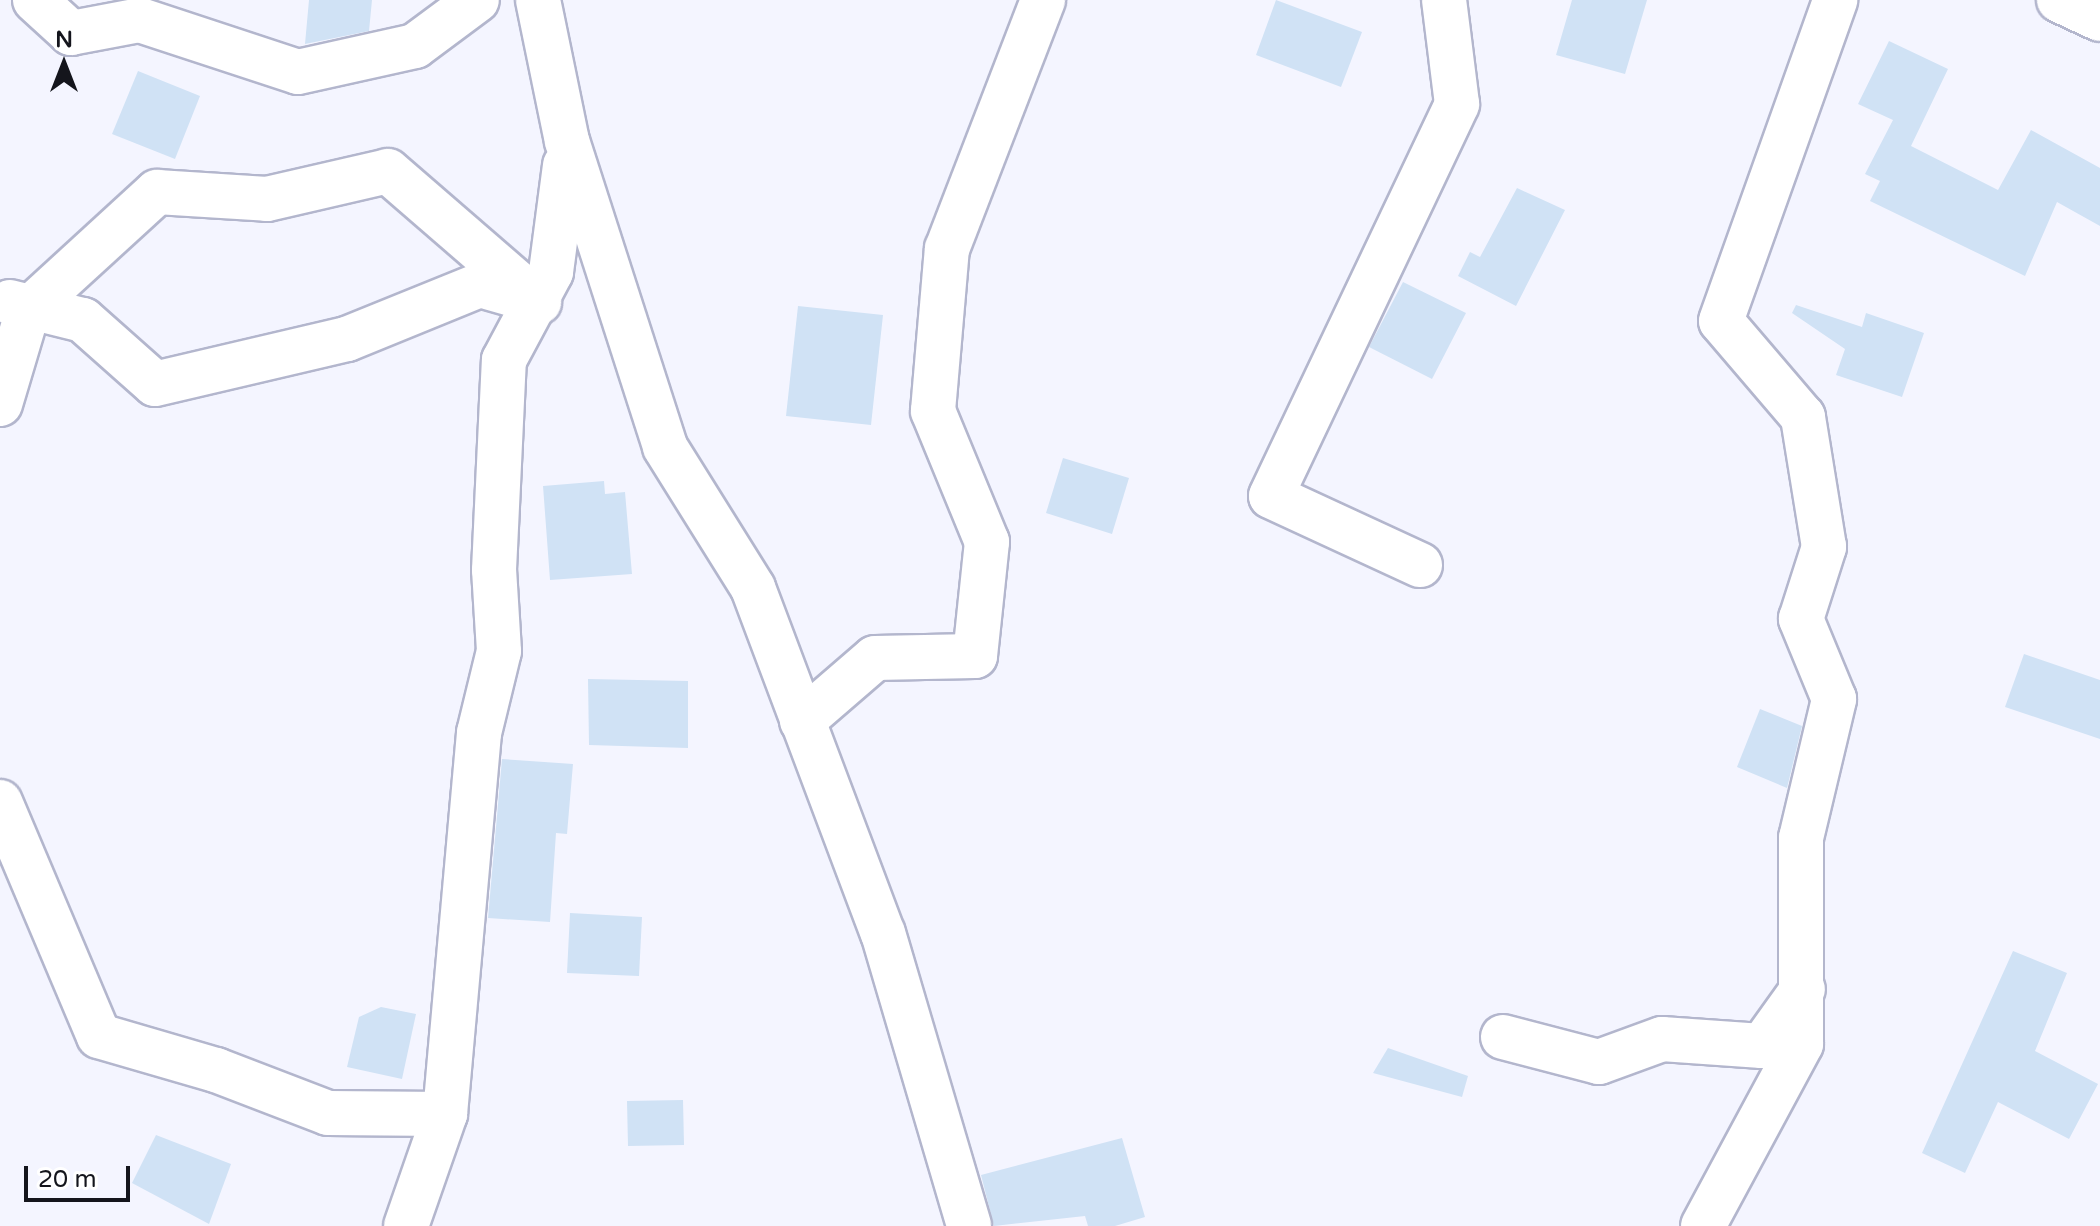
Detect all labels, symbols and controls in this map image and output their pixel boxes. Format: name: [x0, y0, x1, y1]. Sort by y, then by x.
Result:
north arrow: [24, 24, 104, 104]
text: N: [55, 27, 73, 53]
scale bar: [28, 1150, 134, 1200]
text: 20 m: [38, 1165, 96, 1194]

